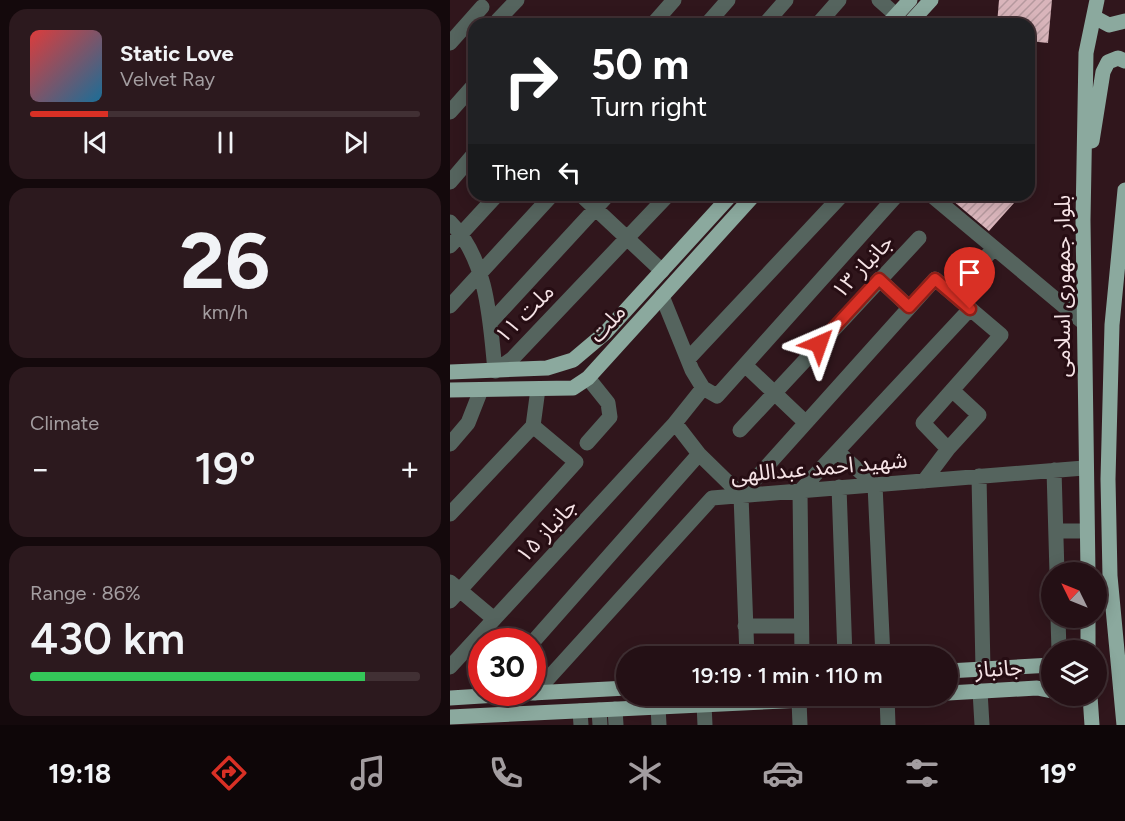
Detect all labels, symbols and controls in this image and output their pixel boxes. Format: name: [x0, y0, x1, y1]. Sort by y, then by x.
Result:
text: 50 m: [591, 39, 689, 90]
text: Static Love: [120, 40, 234, 67]
icon: right: [492, 42, 570, 120]
text: Velvet Ray: [120, 67, 215, 91]
text: Turn right: [591, 90, 707, 123]
icon: previous: [79, 126, 112, 159]
icon: pause: [209, 126, 242, 159]
icon: next: [339, 126, 372, 159]
icon: left: [553, 156, 586, 189]
text: Then: [492, 159, 541, 186]
street label: بلوار جمهوری اسلامی: [1049, 195, 1076, 377]
text: 26: [180, 214, 270, 308]
street label: جانباز ۱۳: [826, 229, 899, 304]
pin: [944, 247, 995, 309]
icon: arrive: [953, 256, 986, 289]
street label: ملت ۱۱: [489, 278, 560, 349]
street label: ملت: [583, 299, 632, 348]
text: km/h: [202, 300, 248, 324]
position arrow: [787, 312, 851, 376]
text: Climate: [30, 411, 99, 435]
text: 19°: [194, 441, 256, 495]
street label: شهید احمد عبداللهی: [730, 446, 908, 489]
text: −: [30, 449, 51, 488]
text: +: [399, 449, 420, 488]
street label: جانباز ۱۵: [510, 493, 583, 568]
north arrow: [1041, 562, 1107, 628]
map controls: [1041, 562, 1107, 706]
text: Range · 86%: [30, 581, 141, 605]
text: 430 km: [30, 611, 185, 665]
speed limit sign: 30: [468, 628, 546, 706]
button: layers: [1041, 640, 1107, 706]
street label: جانباز: [974, 654, 1023, 683]
text: 19:19 · 1 min · 110 m: [692, 662, 882, 689]
icon: directions: [208, 752, 250, 794]
icon: music: [347, 752, 389, 794]
icon: phone: [485, 752, 527, 794]
icon: climate: [624, 752, 666, 794]
icon: car: [762, 752, 804, 794]
icon: filters: [901, 752, 943, 794]
text: 19:18: [48, 757, 111, 790]
text: 19°: [1039, 757, 1077, 790]

